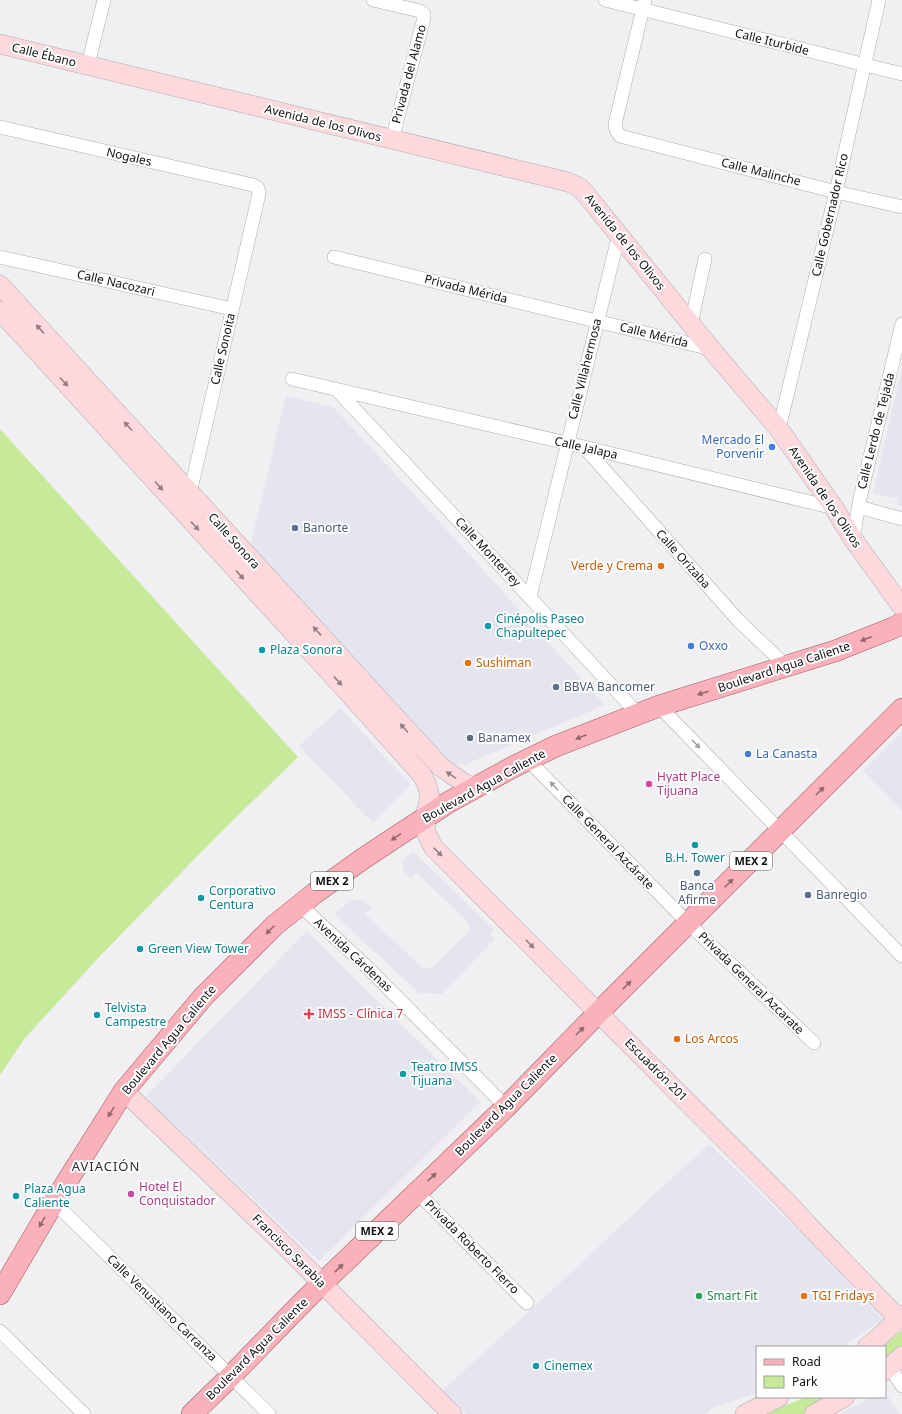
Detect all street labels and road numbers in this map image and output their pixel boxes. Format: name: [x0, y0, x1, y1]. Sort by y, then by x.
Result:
street label: Privada del Alamo: [387, 23, 430, 125]
street label: Calle Iturbide: [733, 24, 811, 59]
street label: Calle Ébano: [10, 38, 78, 71]
street label: Avenida de los Olivos: [263, 100, 383, 145]
street label: Nogales: [105, 143, 154, 170]
street label: Calle Gobernador Rico: [807, 152, 852, 278]
street label: Calle Malinche: [719, 153, 803, 190]
street label: Avenida de los Olivos: [581, 190, 670, 294]
street label: Calle Nacozari: [75, 265, 157, 300]
street label: Privada Mérida: [423, 270, 510, 307]
street label: Calle Sonoita: [206, 311, 239, 386]
street label: Calle Villahermosa: [564, 317, 605, 421]
street label: Calle Mérida: [618, 318, 690, 351]
street label: Calle Lerdo de Tejada: [853, 371, 898, 491]
street label: Calle Jalapa: [553, 432, 619, 463]
street label: Avenida de los Olivos: [785, 442, 866, 551]
street label: Calle Sonora: [205, 509, 264, 573]
street label: Calle Monterrey: [452, 513, 526, 591]
street label: Calle Orizaba: [652, 525, 715, 592]
street label: Boulevard Agua Caliente: [715, 637, 852, 696]
street label: Boulevard Agua Caliente: [419, 745, 549, 827]
street label: Calle General Azcárate: [558, 790, 658, 893]
road number: MEX 2: [730, 852, 772, 870]
road number: MEX 2: [311, 872, 353, 890]
street label: Avenida Cárdenas: [310, 914, 396, 996]
street label: Privada General Azcarate: [695, 928, 808, 1038]
street label: Boulevard Agua Caliente: [118, 981, 220, 1098]
street label: Escuadrón 201: [621, 1034, 692, 1105]
street label: Boulevard Agua Caliente: [451, 1050, 561, 1160]
street label: Privada Roberto Fierro: [421, 1196, 523, 1298]
street label: Francisco Sarabia: [249, 1210, 330, 1291]
road number: MEX 2: [356, 1222, 398, 1240]
street label: Calle Venustiano Carranza: [104, 1250, 221, 1365]
street label: Boulevard Agua Caliente: [202, 1294, 312, 1404]

